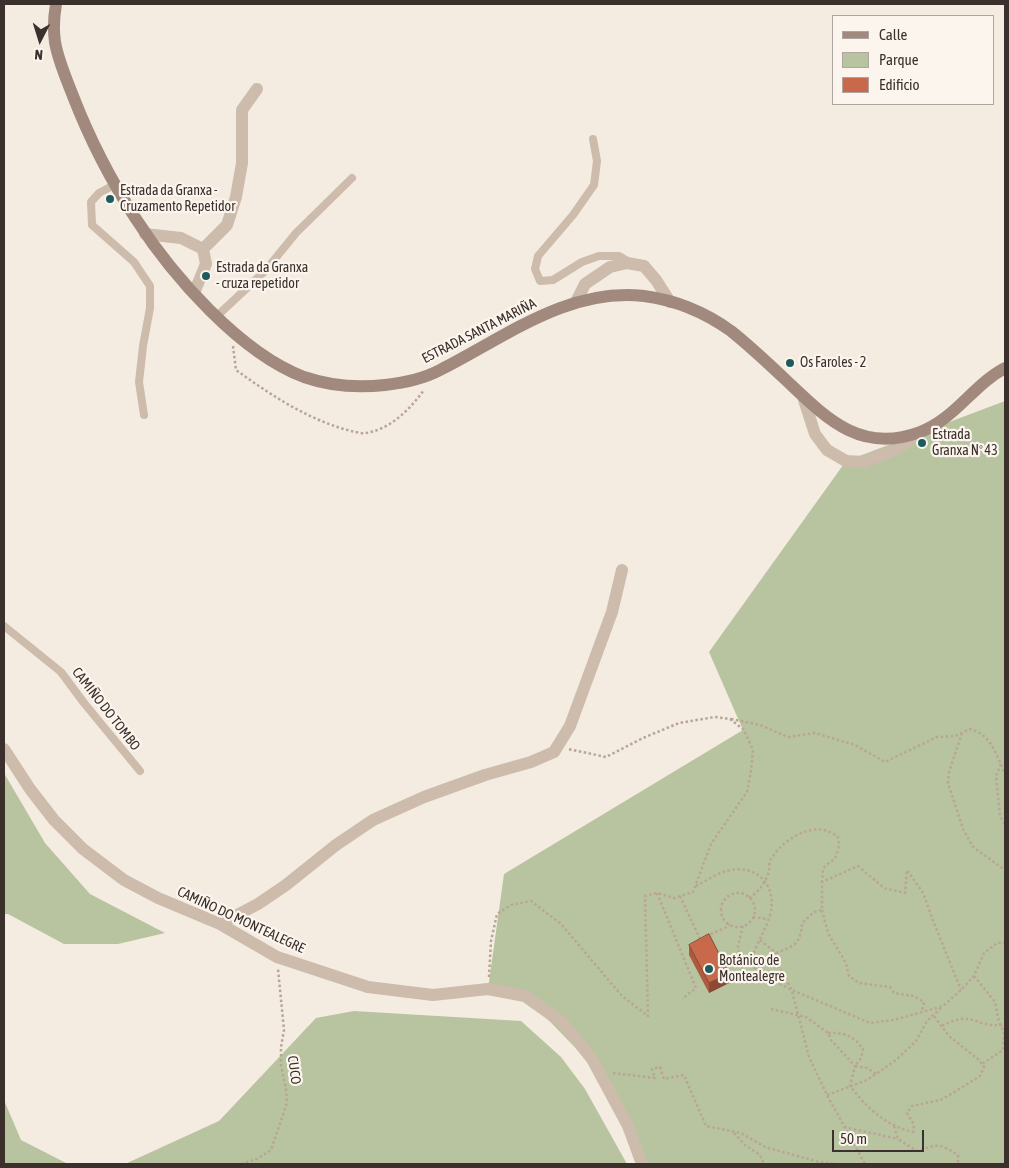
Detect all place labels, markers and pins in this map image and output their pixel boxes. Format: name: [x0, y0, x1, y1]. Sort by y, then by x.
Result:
place label: Estrada da Granxa - Cruzamento Repetidor: [120, 183, 235, 216]
marker: Estrada da Granxa - Cruzamento Repetidor: [104, 193, 116, 205]
place label: Estrada da Granxa - cruza repetidor: [216, 260, 308, 292]
marker: Estrada da Granxa - cruza repetidor: [200, 270, 212, 282]
place label: Os Faroles - 2: [800, 355, 866, 371]
marker: Os Faroles - 2: [784, 357, 796, 369]
place label: Estrada Granxa Nº 43: [932, 427, 998, 460]
marker: Estrada Granxa Nº 43: [916, 437, 928, 449]
place label: Botánico de Montealegre: [719, 953, 785, 986]
marker: Botánico de Montealegre: [703, 963, 715, 975]

